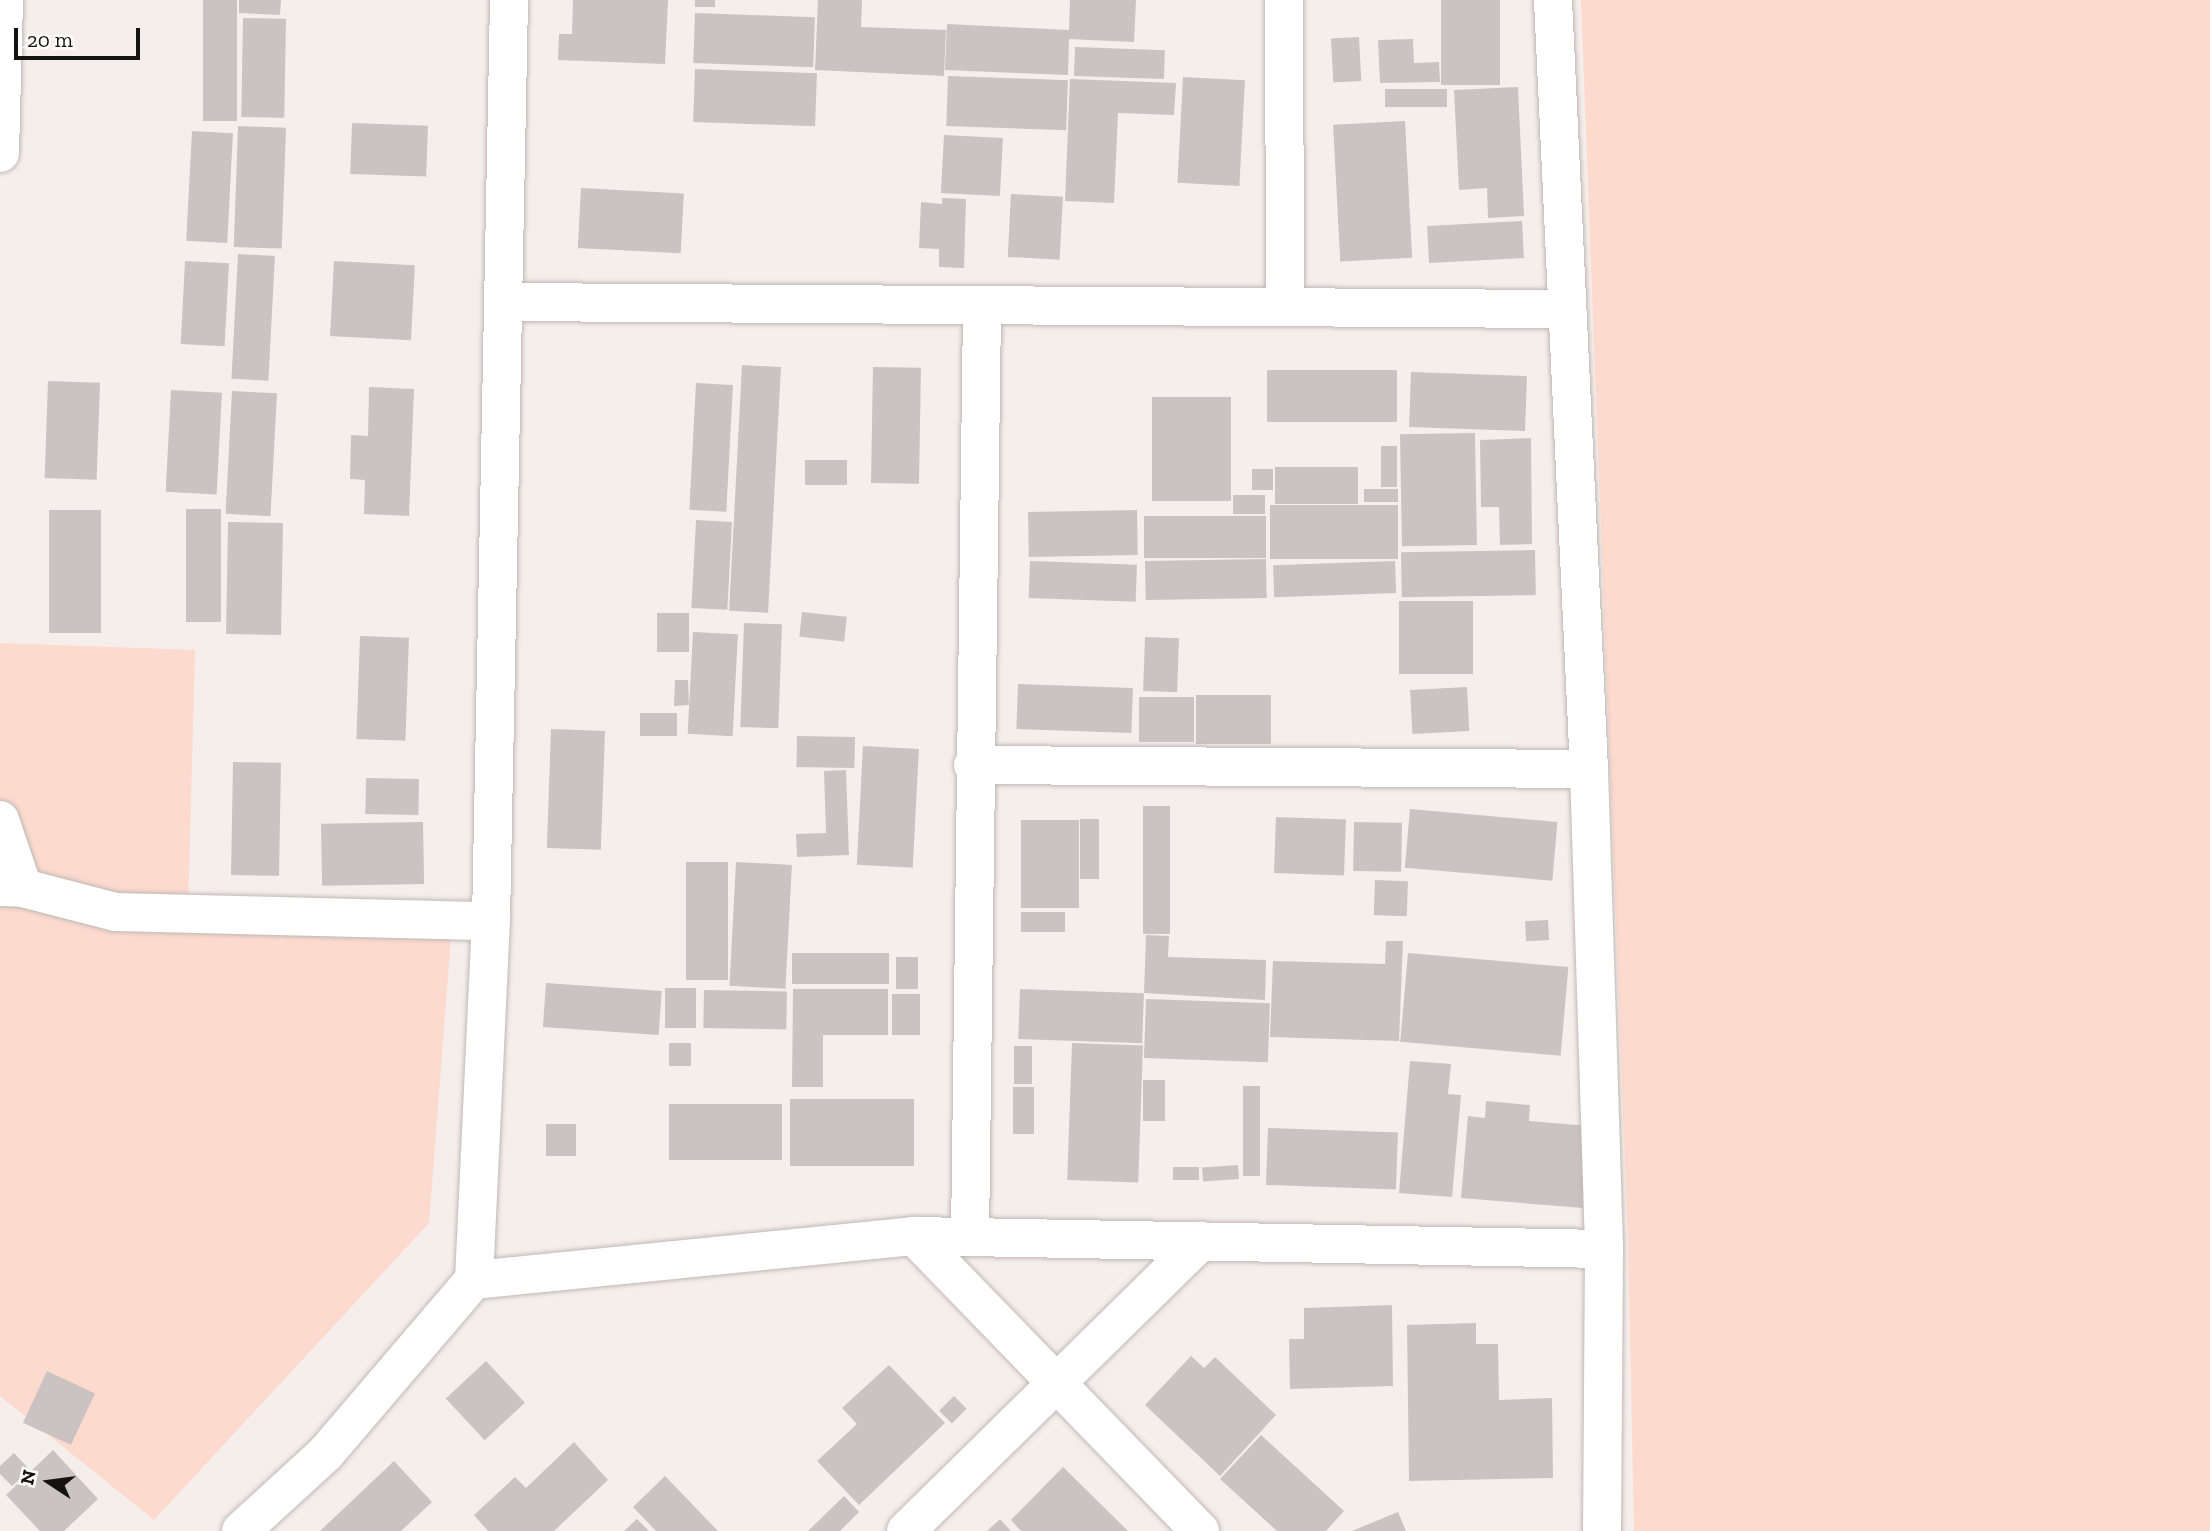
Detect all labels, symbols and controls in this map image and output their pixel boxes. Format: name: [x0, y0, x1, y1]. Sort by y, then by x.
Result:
scale bar: [18, 14, 144, 58]
text: 20 m: [27, 27, 73, 52]
north arrow: [14, 1447, 84, 1517]
text: N: [15, 1468, 41, 1487]

